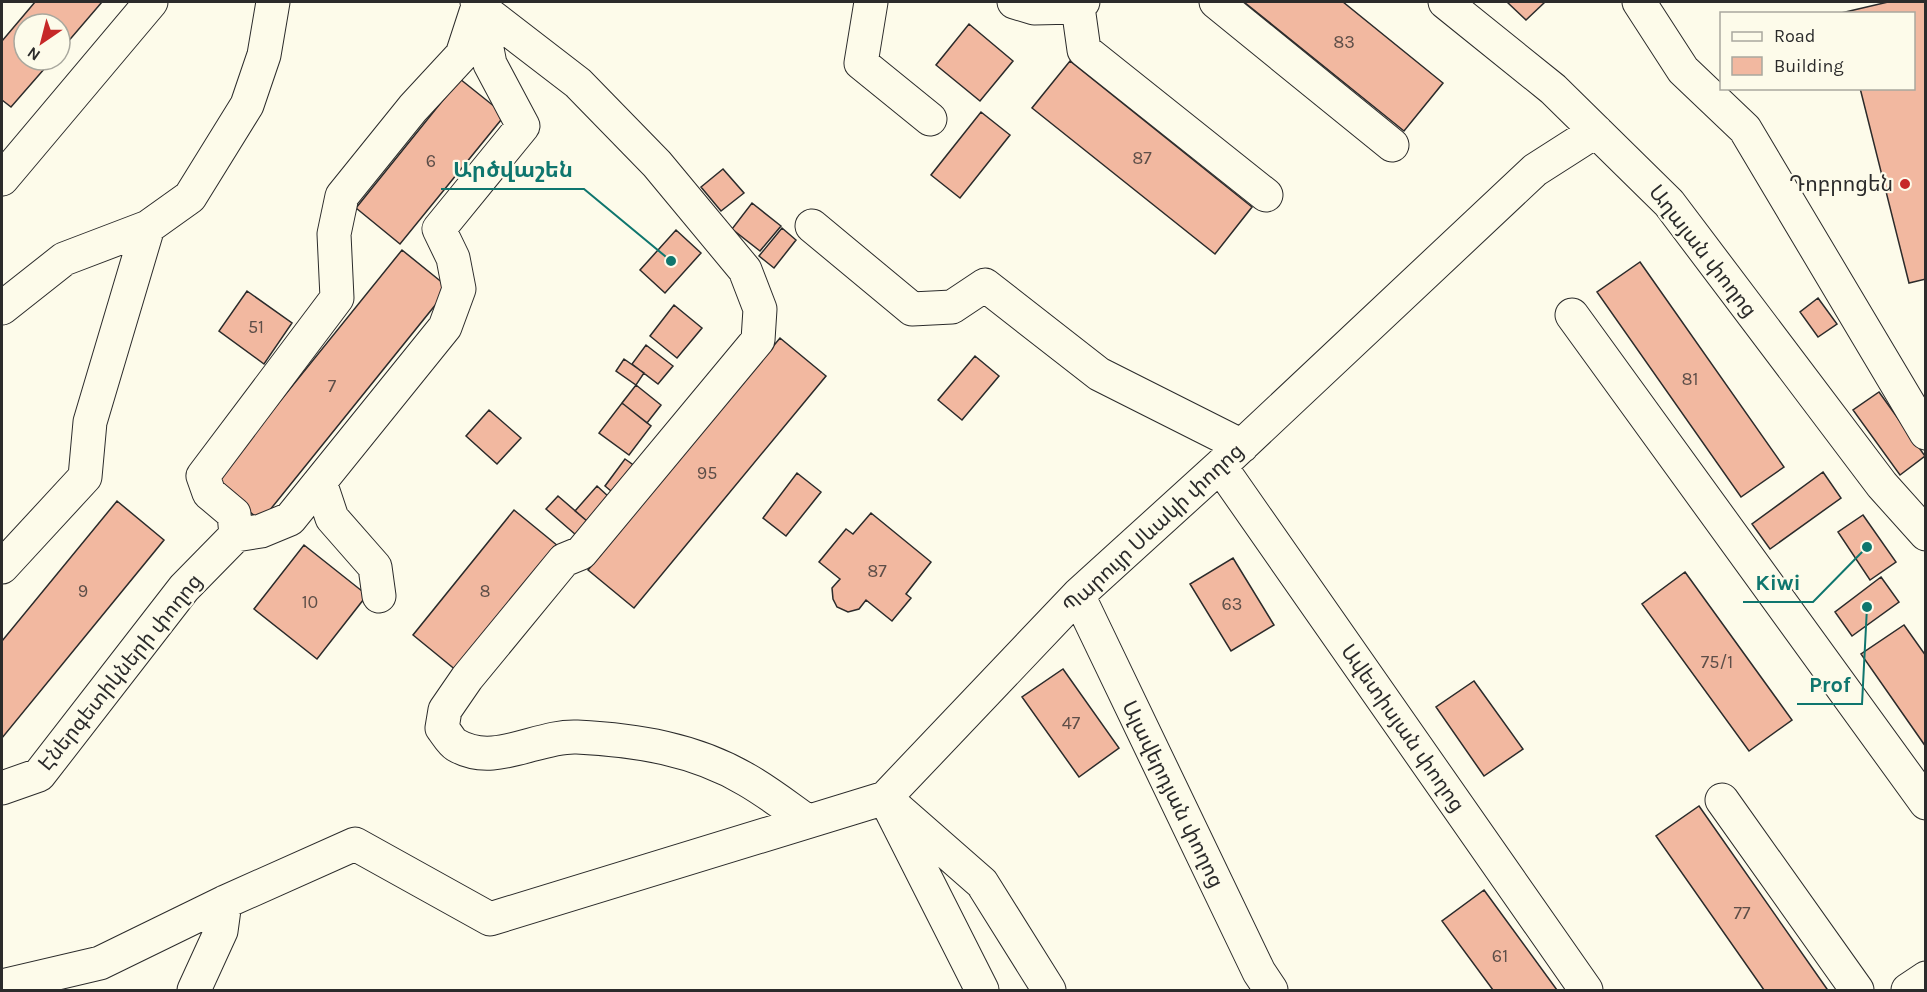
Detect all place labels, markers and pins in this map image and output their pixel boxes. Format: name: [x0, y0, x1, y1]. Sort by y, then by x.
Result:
callout: Արծվաշեն: [441, 149, 584, 189]
place label: Դոբրոցեն: [1789, 172, 1893, 196]
marker: Դոբրոցեն: [1898, 177, 1912, 191]
callout: Kiwi: [1743, 562, 1813, 602]
callout: Prof: [1797, 664, 1862, 704]

